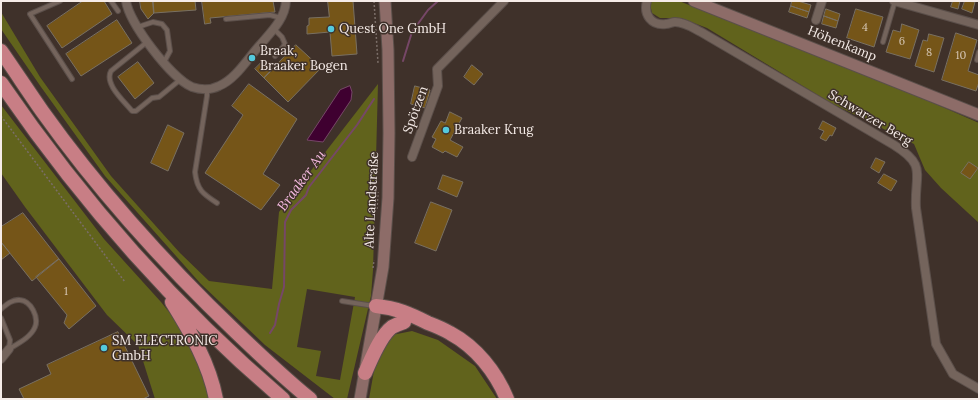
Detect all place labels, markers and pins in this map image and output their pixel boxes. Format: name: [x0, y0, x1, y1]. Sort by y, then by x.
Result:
place label: Quest One GmbH: [339, 21, 446, 37]
marker: Quest One GmbH: [326, 24, 336, 34]
place label: Braak, Braaker Bogen: [260, 43, 348, 74]
marker: Braak, Braaker Bogen: [247, 53, 257, 63]
place label: Braaker Krug: [454, 122, 533, 138]
marker: Braaker Krug: [441, 125, 451, 135]
place label: SM ELECTRONIC GmbH: [112, 333, 217, 364]
marker: SM ELECTRONIC GmbH: [99, 343, 109, 353]

